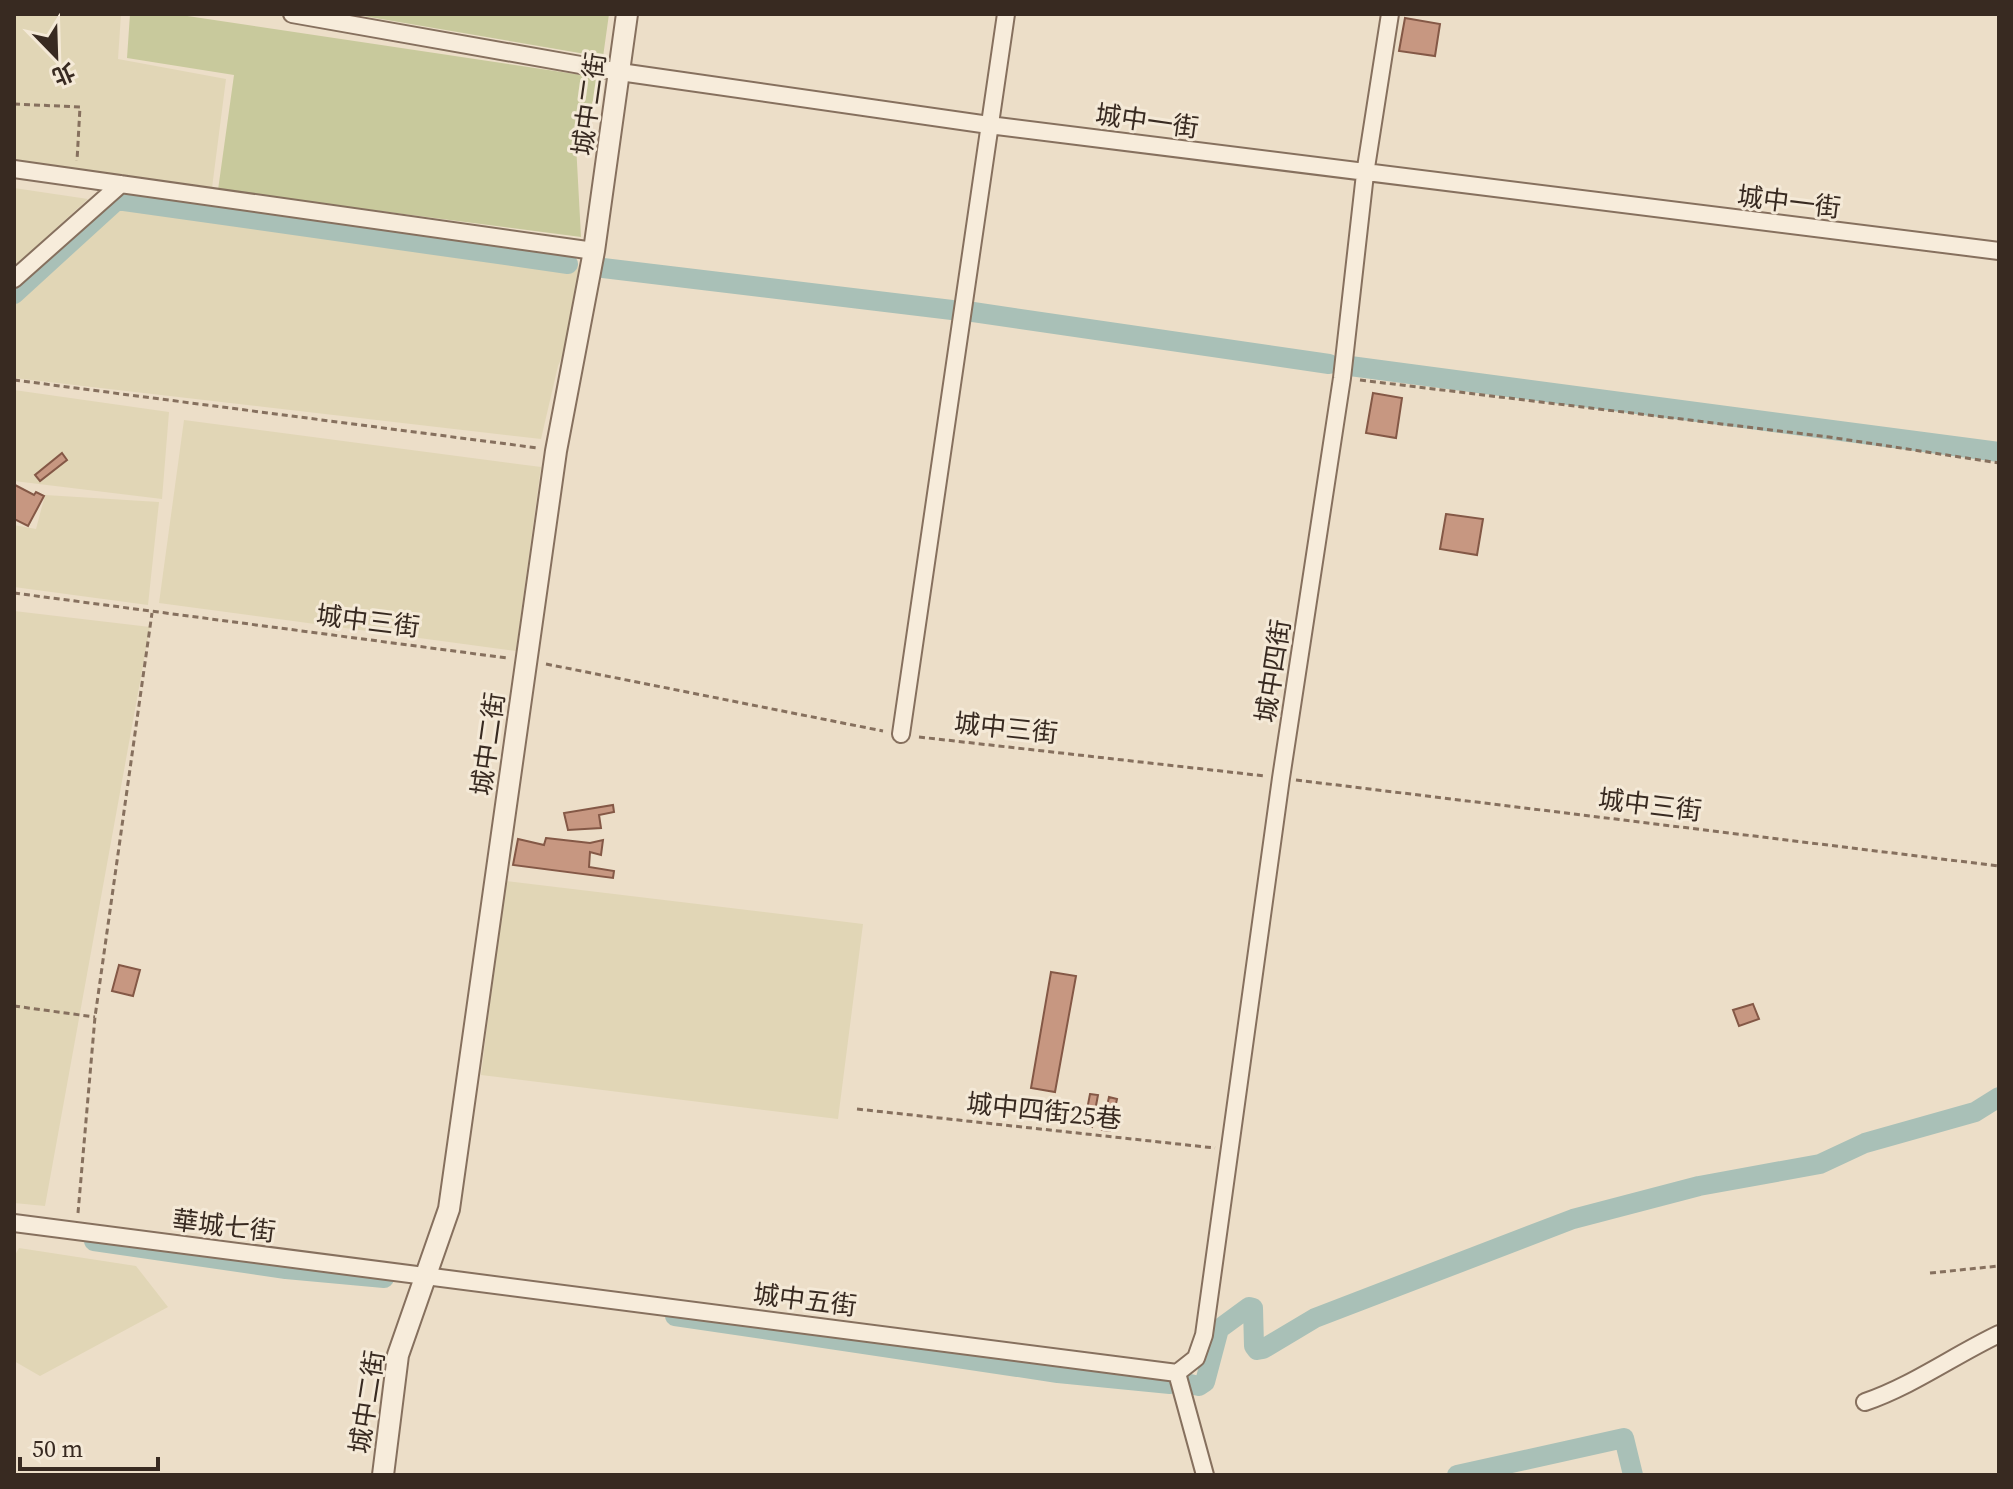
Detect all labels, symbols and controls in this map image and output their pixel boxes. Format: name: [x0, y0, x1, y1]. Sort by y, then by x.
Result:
north arrow: [16, 16, 96, 96]
street label: 城中二街: [564, 50, 614, 158]
text: 北: [48, 56, 80, 93]
street label: 城中一街: [1093, 96, 1201, 146]
street label: 城中一街: [1735, 178, 1843, 226]
street label: 城中三街: [314, 597, 422, 645]
street label: 城中四街: [1247, 617, 1299, 725]
street label: 城中二街: [463, 690, 513, 798]
street label: 城中三街: [952, 705, 1060, 751]
street label: 城中三街: [1596, 781, 1704, 829]
street label: 城中四街25巷: [965, 1085, 1123, 1137]
street label: 華城七街: [170, 1202, 278, 1250]
street label: 城中五街: [751, 1276, 859, 1324]
street label: 城中二街: [341, 1348, 393, 1456]
scale bar: [20, 1421, 158, 1471]
text: 50 m: [32, 1432, 83, 1465]

